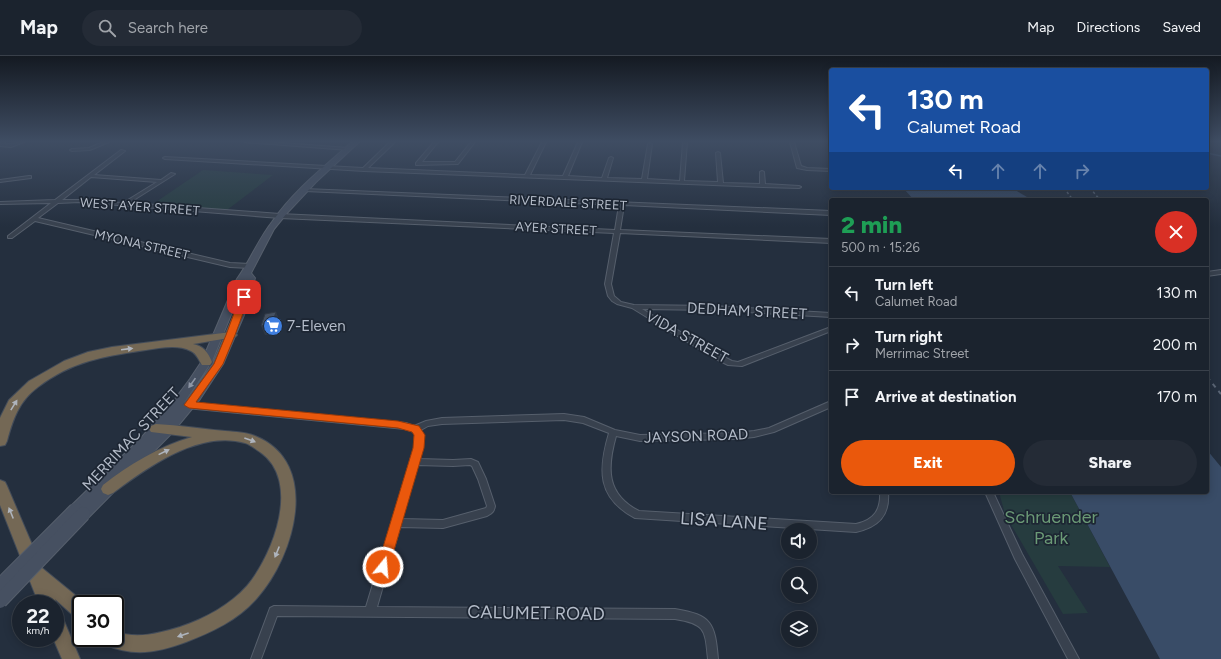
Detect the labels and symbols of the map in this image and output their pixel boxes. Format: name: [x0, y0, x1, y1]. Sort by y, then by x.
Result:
street label: RIVERDALE STREET: [509, 192, 628, 213]
street label: WEST AYER STREET: [80, 195, 201, 218]
street label: AYER STREET: [515, 219, 598, 238]
street label: MYONA STREET: [93, 226, 192, 263]
pin: [227, 280, 261, 314]
street label: DEDHAM STREET: [686, 299, 808, 323]
street label: VIDA STREET: [643, 307, 732, 367]
supermarket icon: 7-Eleven: [262, 315, 284, 337]
place label: 7-Eleven: [287, 317, 346, 335]
one-way arrow: [121, 346, 133, 352]
one-way arrow: [188, 378, 196, 389]
street label: MERRIMAC STREET: [79, 383, 184, 494]
one-way arrow: [10, 400, 18, 410]
street label: JAYSON ROAD: [643, 425, 749, 447]
one-way arrow: [244, 438, 256, 444]
one-way arrow: [158, 449, 169, 456]
one-way arrow: [7, 506, 13, 518]
park label: Schruender Park: [1004, 506, 1098, 549]
street label: LISA LANE: [679, 507, 769, 535]
one-way arrow: [274, 546, 280, 558]
position arrow: [362, 546, 404, 588]
speed limit sign: 30: [72, 595, 124, 647]
street label: CALUMET ROAD: [467, 601, 605, 625]
one-way arrow: [177, 632, 189, 638]

